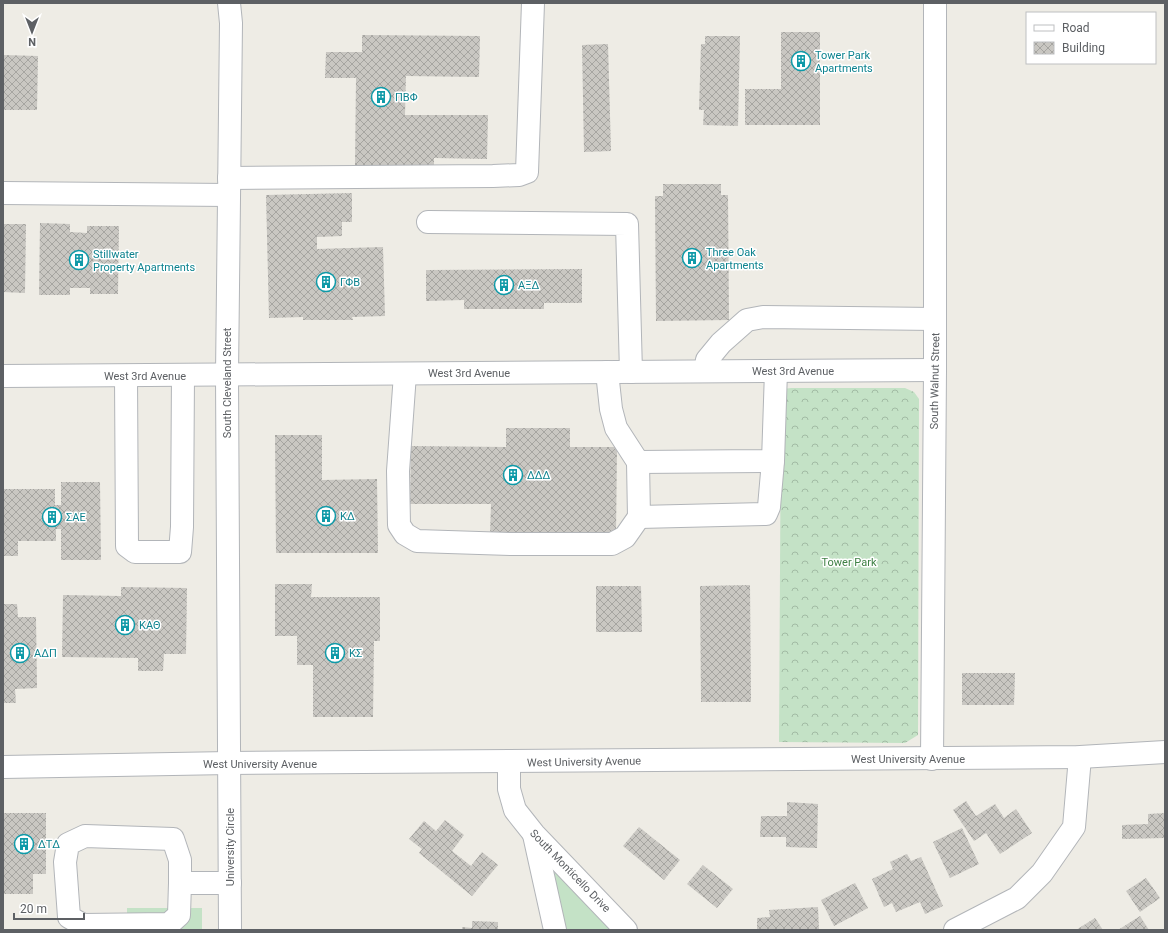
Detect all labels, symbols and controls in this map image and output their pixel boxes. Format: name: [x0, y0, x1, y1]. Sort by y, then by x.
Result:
north arrow: [12, 12, 52, 52]
legend: [1026, 12, 1156, 64]
text: Road: [1062, 21, 1090, 35]
text: N: [28, 35, 36, 48]
text: Building: [1062, 41, 1105, 55]
place label: Tower Park Apartments: [815, 49, 873, 75]
building icon: Tower Park Apartments: [790, 50, 812, 72]
building icon: ΠΒΦ: [370, 86, 392, 108]
place label: ΠΒΦ: [395, 91, 418, 104]
place label: Three Oak Apartments: [706, 246, 764, 272]
building icon: Three Oak Apartments: [681, 247, 703, 269]
place label: Stillwater Property Apartments: [93, 248, 195, 274]
building icon: Stillwater Property Apartments: [68, 249, 90, 271]
building icon: ΓΦΒ: [315, 271, 337, 293]
building icon: ΑΞΔ: [493, 274, 515, 296]
place label: ΓΦΒ: [340, 276, 360, 289]
place label: ΑΞΔ: [518, 279, 539, 292]
street label: South Cleveland Street: [221, 327, 234, 438]
street label: South Walnut Street: [928, 332, 942, 430]
street label: West 3rd Avenue: [752, 365, 834, 378]
street label: West 3rd Avenue: [428, 367, 510, 380]
street label: West 3rd Avenue: [104, 370, 186, 383]
building icon: ΔΔΔ: [502, 464, 524, 486]
place label: ΔΔΔ: [527, 469, 551, 482]
building icon: ΚΔ: [315, 505, 337, 527]
building icon: ΣAE: [41, 506, 63, 528]
place label: ΚΔ: [340, 510, 355, 523]
place label: ΣAE: [66, 511, 86, 524]
park label: Tower Park: [821, 556, 877, 569]
building icon: ΚΑΘ: [114, 614, 136, 636]
place label: ΚΑΘ: [139, 619, 161, 632]
building icon: ΑΔΠ: [9, 642, 31, 664]
building icon: KΣ: [324, 642, 346, 664]
place label: ΑΔΠ: [34, 647, 57, 660]
place label: KΣ: [349, 647, 362, 660]
street label: West University Avenue: [851, 753, 965, 766]
street label: West University Avenue: [527, 755, 641, 769]
street label: West University Avenue: [203, 758, 317, 771]
street label: University Circle: [224, 808, 237, 886]
street label: South Monticello Drive: [527, 827, 613, 915]
building icon: ΔTΔ: [13, 833, 35, 855]
place label: ΔTΔ: [38, 838, 60, 851]
scale bar: [14, 895, 84, 921]
text: 20 m: [20, 902, 47, 916]

